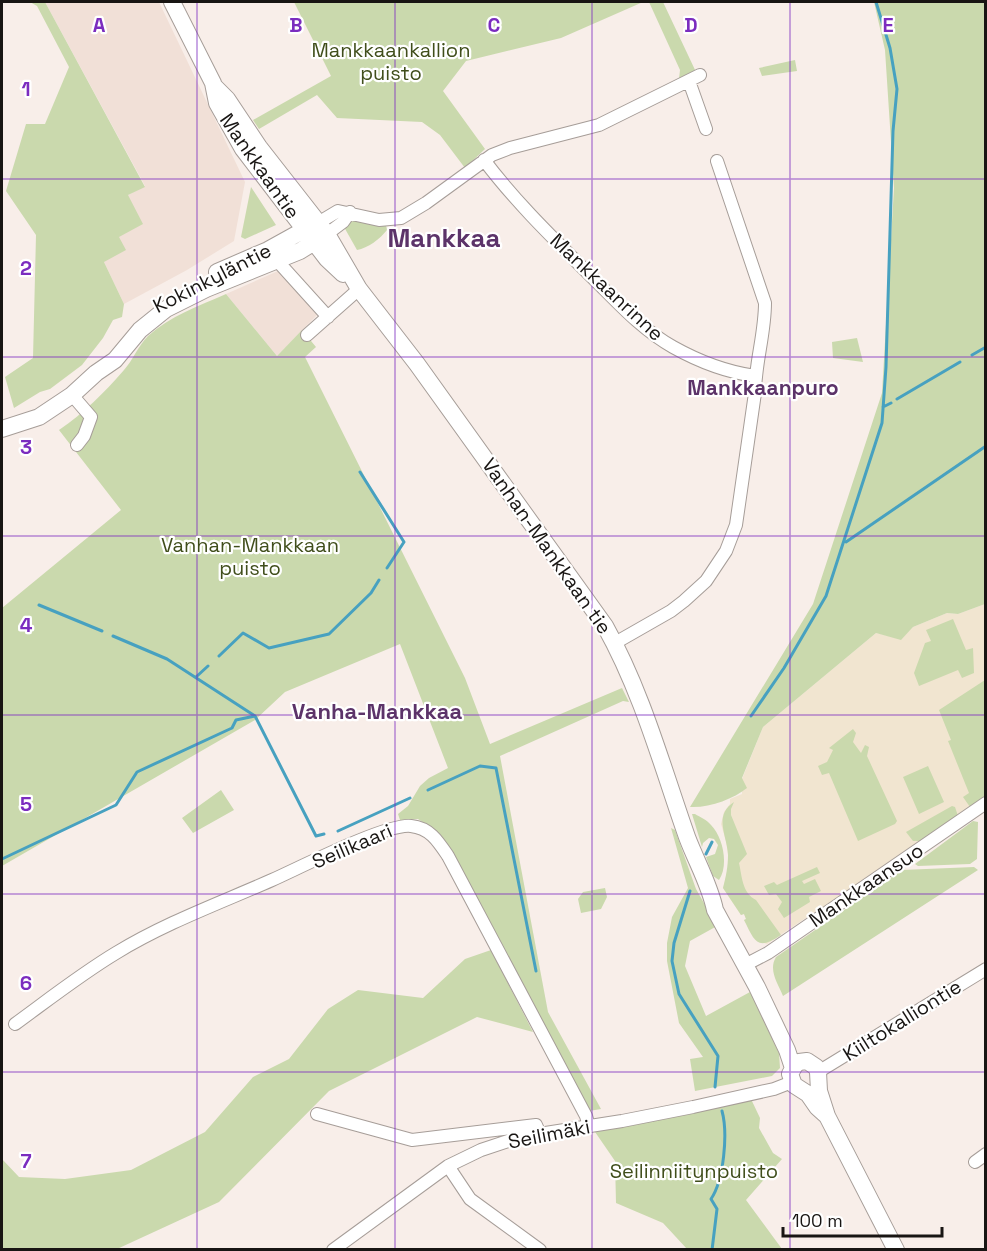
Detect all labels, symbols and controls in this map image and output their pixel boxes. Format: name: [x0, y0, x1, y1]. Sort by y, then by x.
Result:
text: A: [93, 12, 106, 38]
text: B: [289, 12, 303, 38]
text: C: [488, 12, 501, 38]
text: D: [684, 12, 698, 38]
text: E: [882, 12, 894, 38]
park label: Mankkaankallion puisto: [312, 37, 470, 86]
text: 1: [21, 76, 31, 102]
street label: Mankkaantie: [214, 108, 306, 224]
district label: Mankkaa: [387, 221, 501, 255]
street label: Mankkaanrinne: [545, 228, 669, 346]
street label: Kokinkyläntie: [148, 237, 276, 319]
text: 2: [20, 255, 32, 281]
district label: Mankkaanpuro: [687, 374, 839, 401]
text: 3: [20, 434, 32, 460]
street label: Vanhan-Mankkaan tie: [476, 453, 618, 639]
park label: Vanhan-Mankkaan puisto: [161, 532, 339, 581]
text: 4: [20, 612, 33, 638]
district label: Vanha-Mankkaa: [292, 697, 463, 725]
text: 5: [20, 791, 32, 817]
street label: Seilikaari: [308, 817, 396, 875]
street label: Mankkaansuo: [804, 837, 928, 933]
text: 6: [20, 970, 32, 996]
street label: Kiiltokalliontie: [838, 973, 966, 1067]
street label: Seilimäki: [506, 1113, 592, 1155]
text: 7: [20, 1148, 32, 1174]
park label: Seilinniitynpuisto: [610, 1158, 778, 1184]
scale bar: [783, 1200, 942, 1238]
text: 100 m: [792, 1209, 843, 1232]

